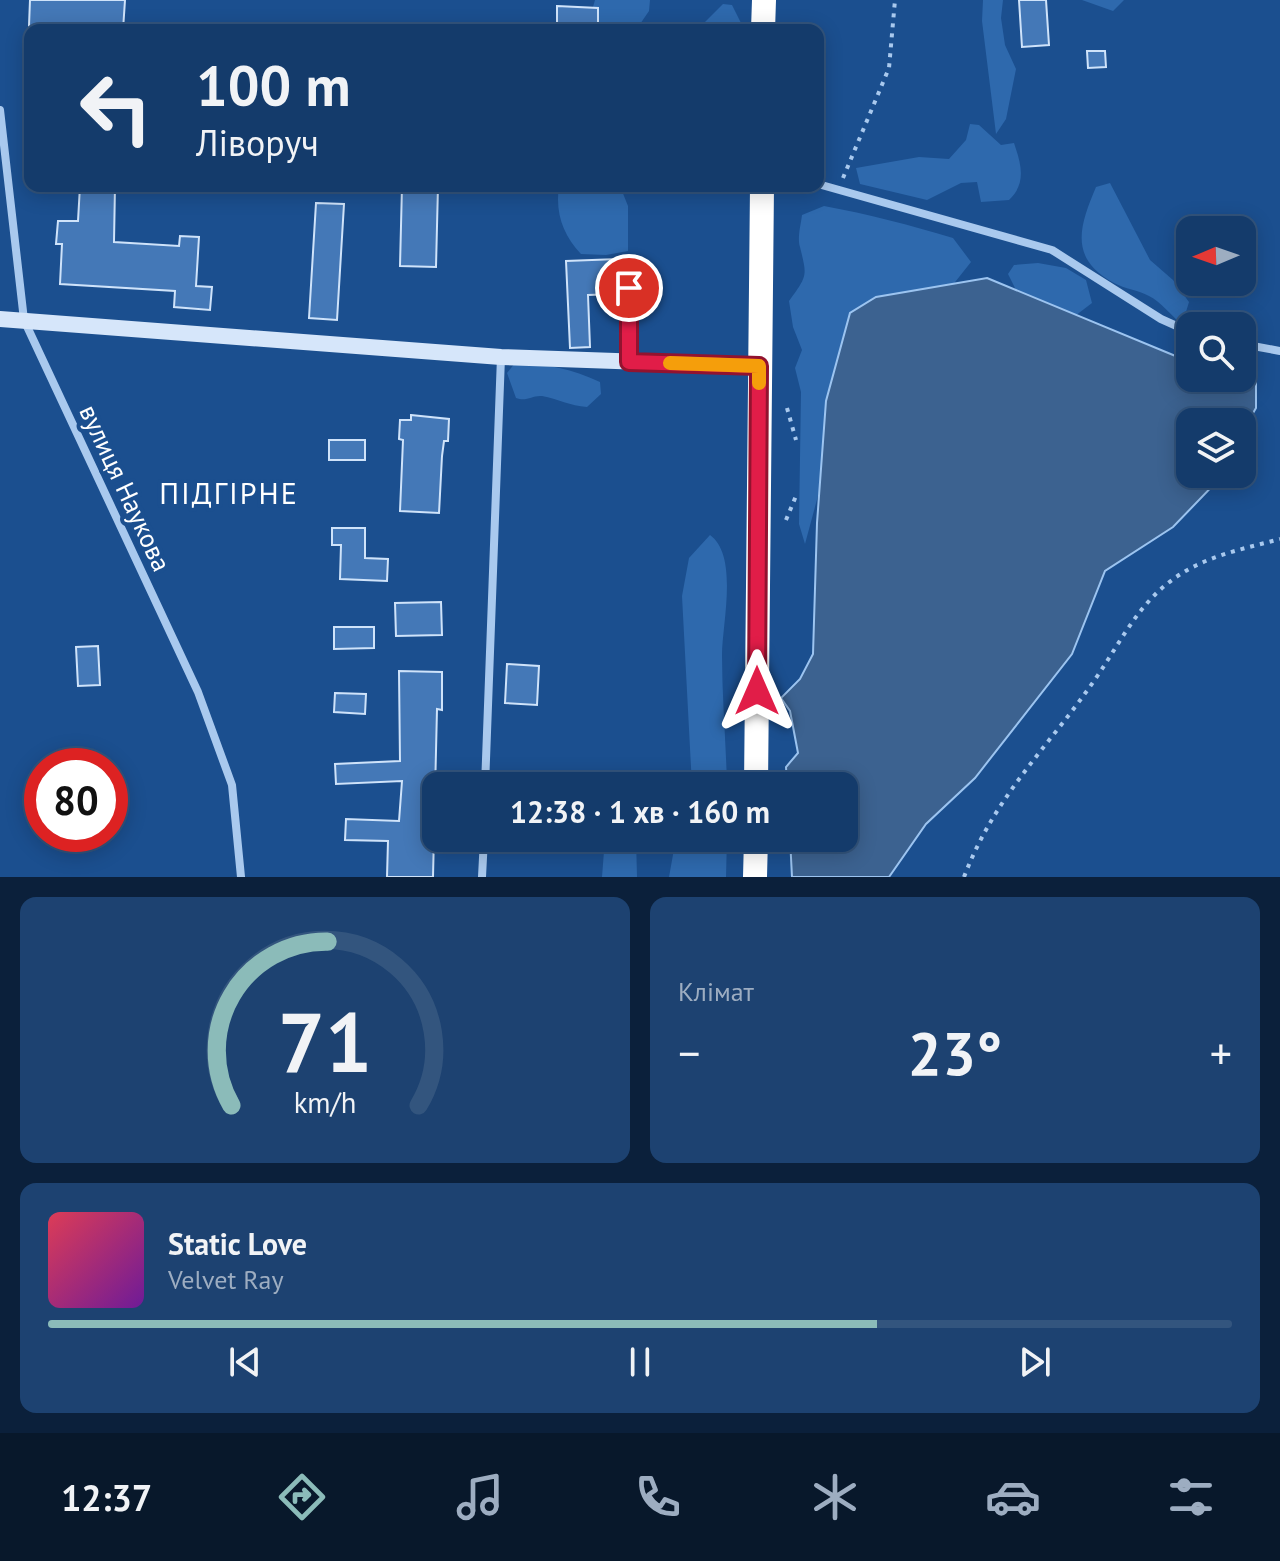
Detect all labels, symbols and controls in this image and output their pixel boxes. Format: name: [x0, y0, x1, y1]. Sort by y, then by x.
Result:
text: 100 m: [196, 49, 351, 121]
icon: left: [64, 56, 168, 160]
text: Ліворуч: [196, 119, 319, 166]
north arrow: [1176, 216, 1256, 296]
map controls: [1176, 216, 1256, 488]
pin: [595, 254, 663, 322]
icon: arrive: [607, 266, 651, 310]
button: search: [1176, 312, 1256, 392]
street label: вулиця Наукова: [72, 399, 178, 576]
button: layers: [1176, 408, 1256, 488]
district label: ПІДГІРНЕ: [159, 473, 299, 512]
position arrow: [715, 649, 799, 733]
speed limit sign: 80: [24, 748, 128, 852]
text: 12:38 · 1 хв · 160 m: [510, 792, 770, 831]
text: Клімат: [678, 975, 754, 1008]
text: 71: [278, 987, 372, 1095]
text: 23°: [908, 1014, 1002, 1092]
text: −: [678, 1024, 700, 1081]
text: +: [1210, 1024, 1232, 1081]
text: km/h: [294, 1084, 356, 1121]
text: Static Love: [168, 1224, 307, 1263]
text: Velvet Ray: [168, 1263, 284, 1296]
icon: previous: [223, 1340, 267, 1384]
icon: pause: [618, 1340, 662, 1384]
icon: next: [1013, 1340, 1057, 1384]
icon: directions: [274, 1469, 330, 1525]
icon: music: [452, 1469, 508, 1525]
icon: phone: [630, 1469, 686, 1525]
icon: climate: [807, 1469, 863, 1525]
icon: car: [985, 1469, 1041, 1525]
icon: filters: [1163, 1469, 1219, 1525]
text: 12:37: [61, 1474, 152, 1521]

